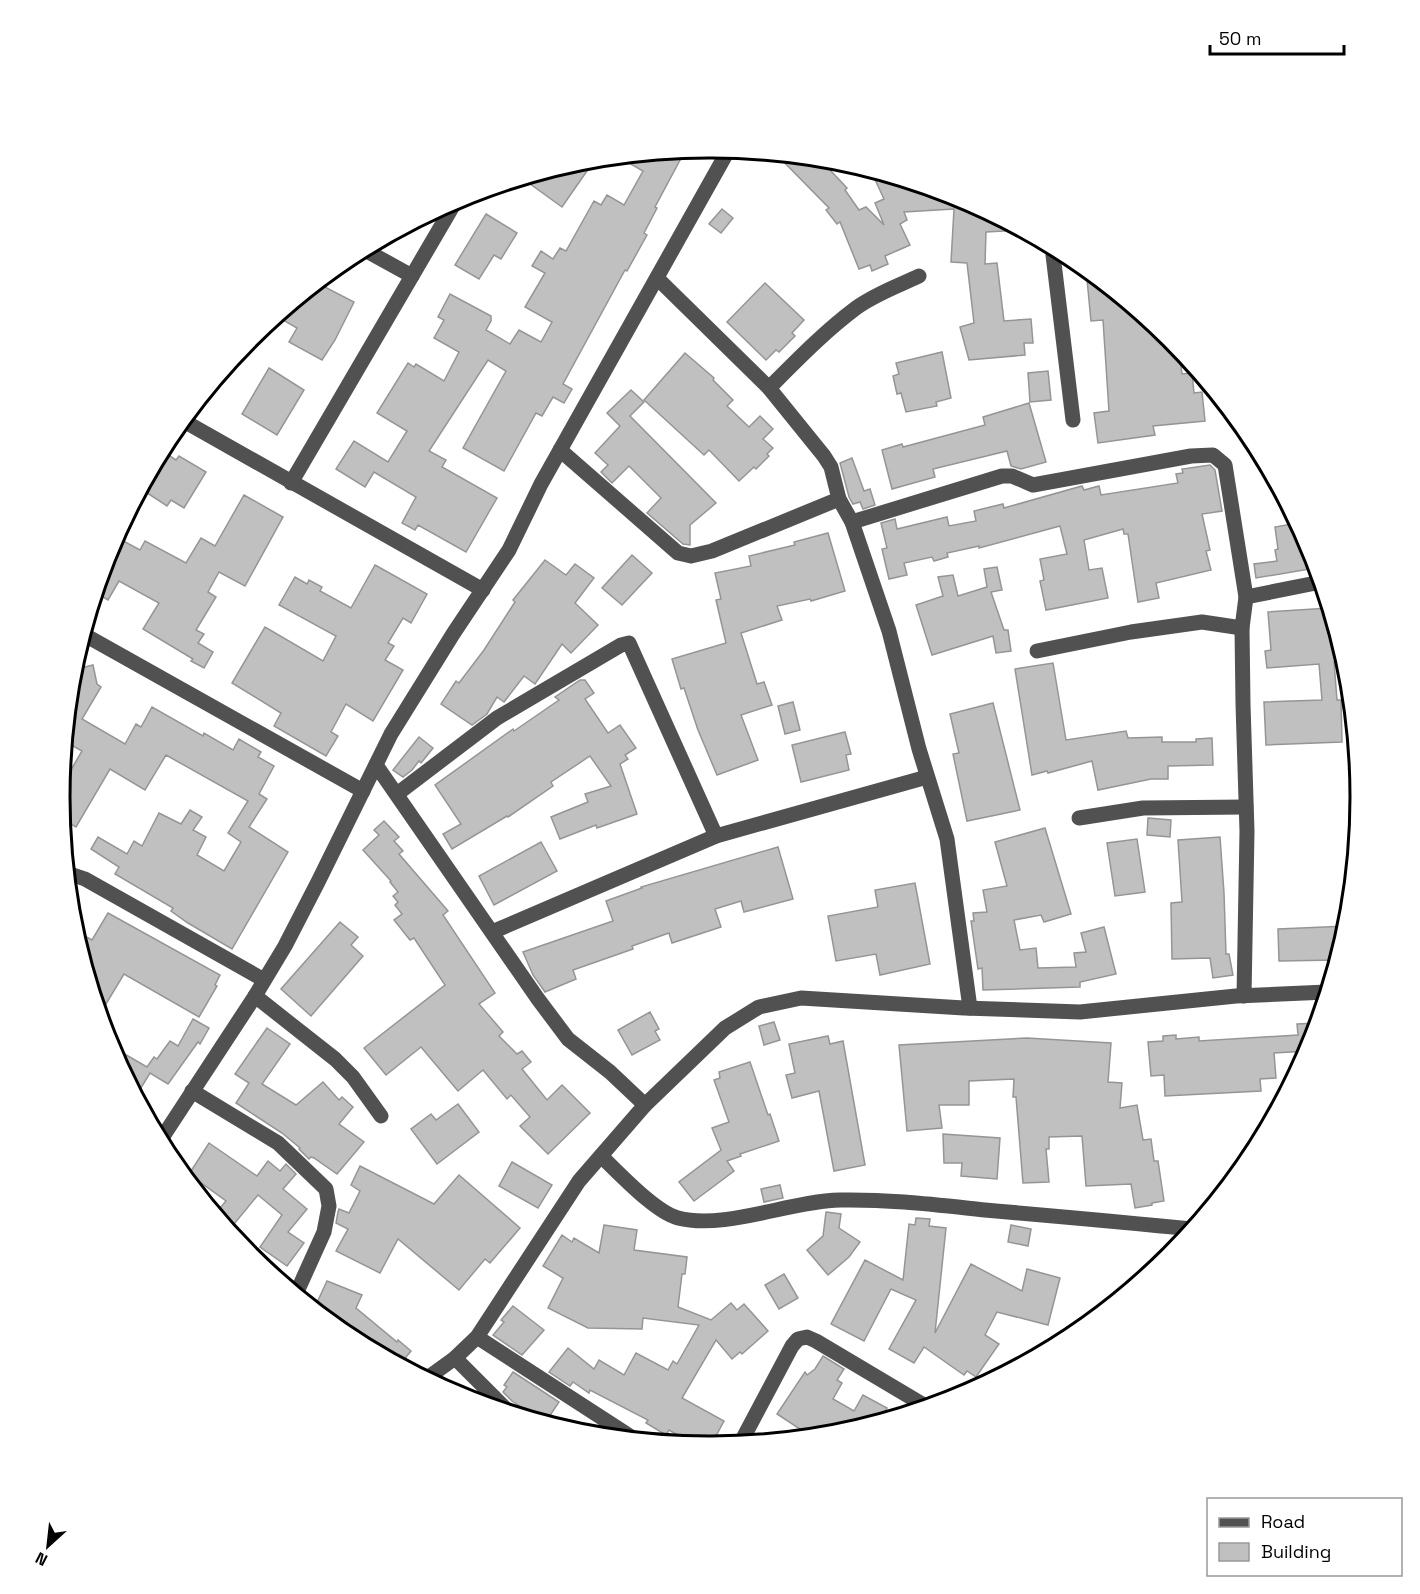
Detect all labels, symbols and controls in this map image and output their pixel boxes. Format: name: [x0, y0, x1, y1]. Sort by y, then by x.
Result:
scale bar: [1210, 18, 1344, 56]
text: 50 m: [1219, 27, 1261, 50]
legend: [1207, 1498, 1402, 1576]
text: Road: [1261, 1510, 1305, 1533]
north arrow: [18, 1516, 78, 1576]
text: Building: [1261, 1540, 1331, 1563]
text: N: [32, 1547, 51, 1571]

